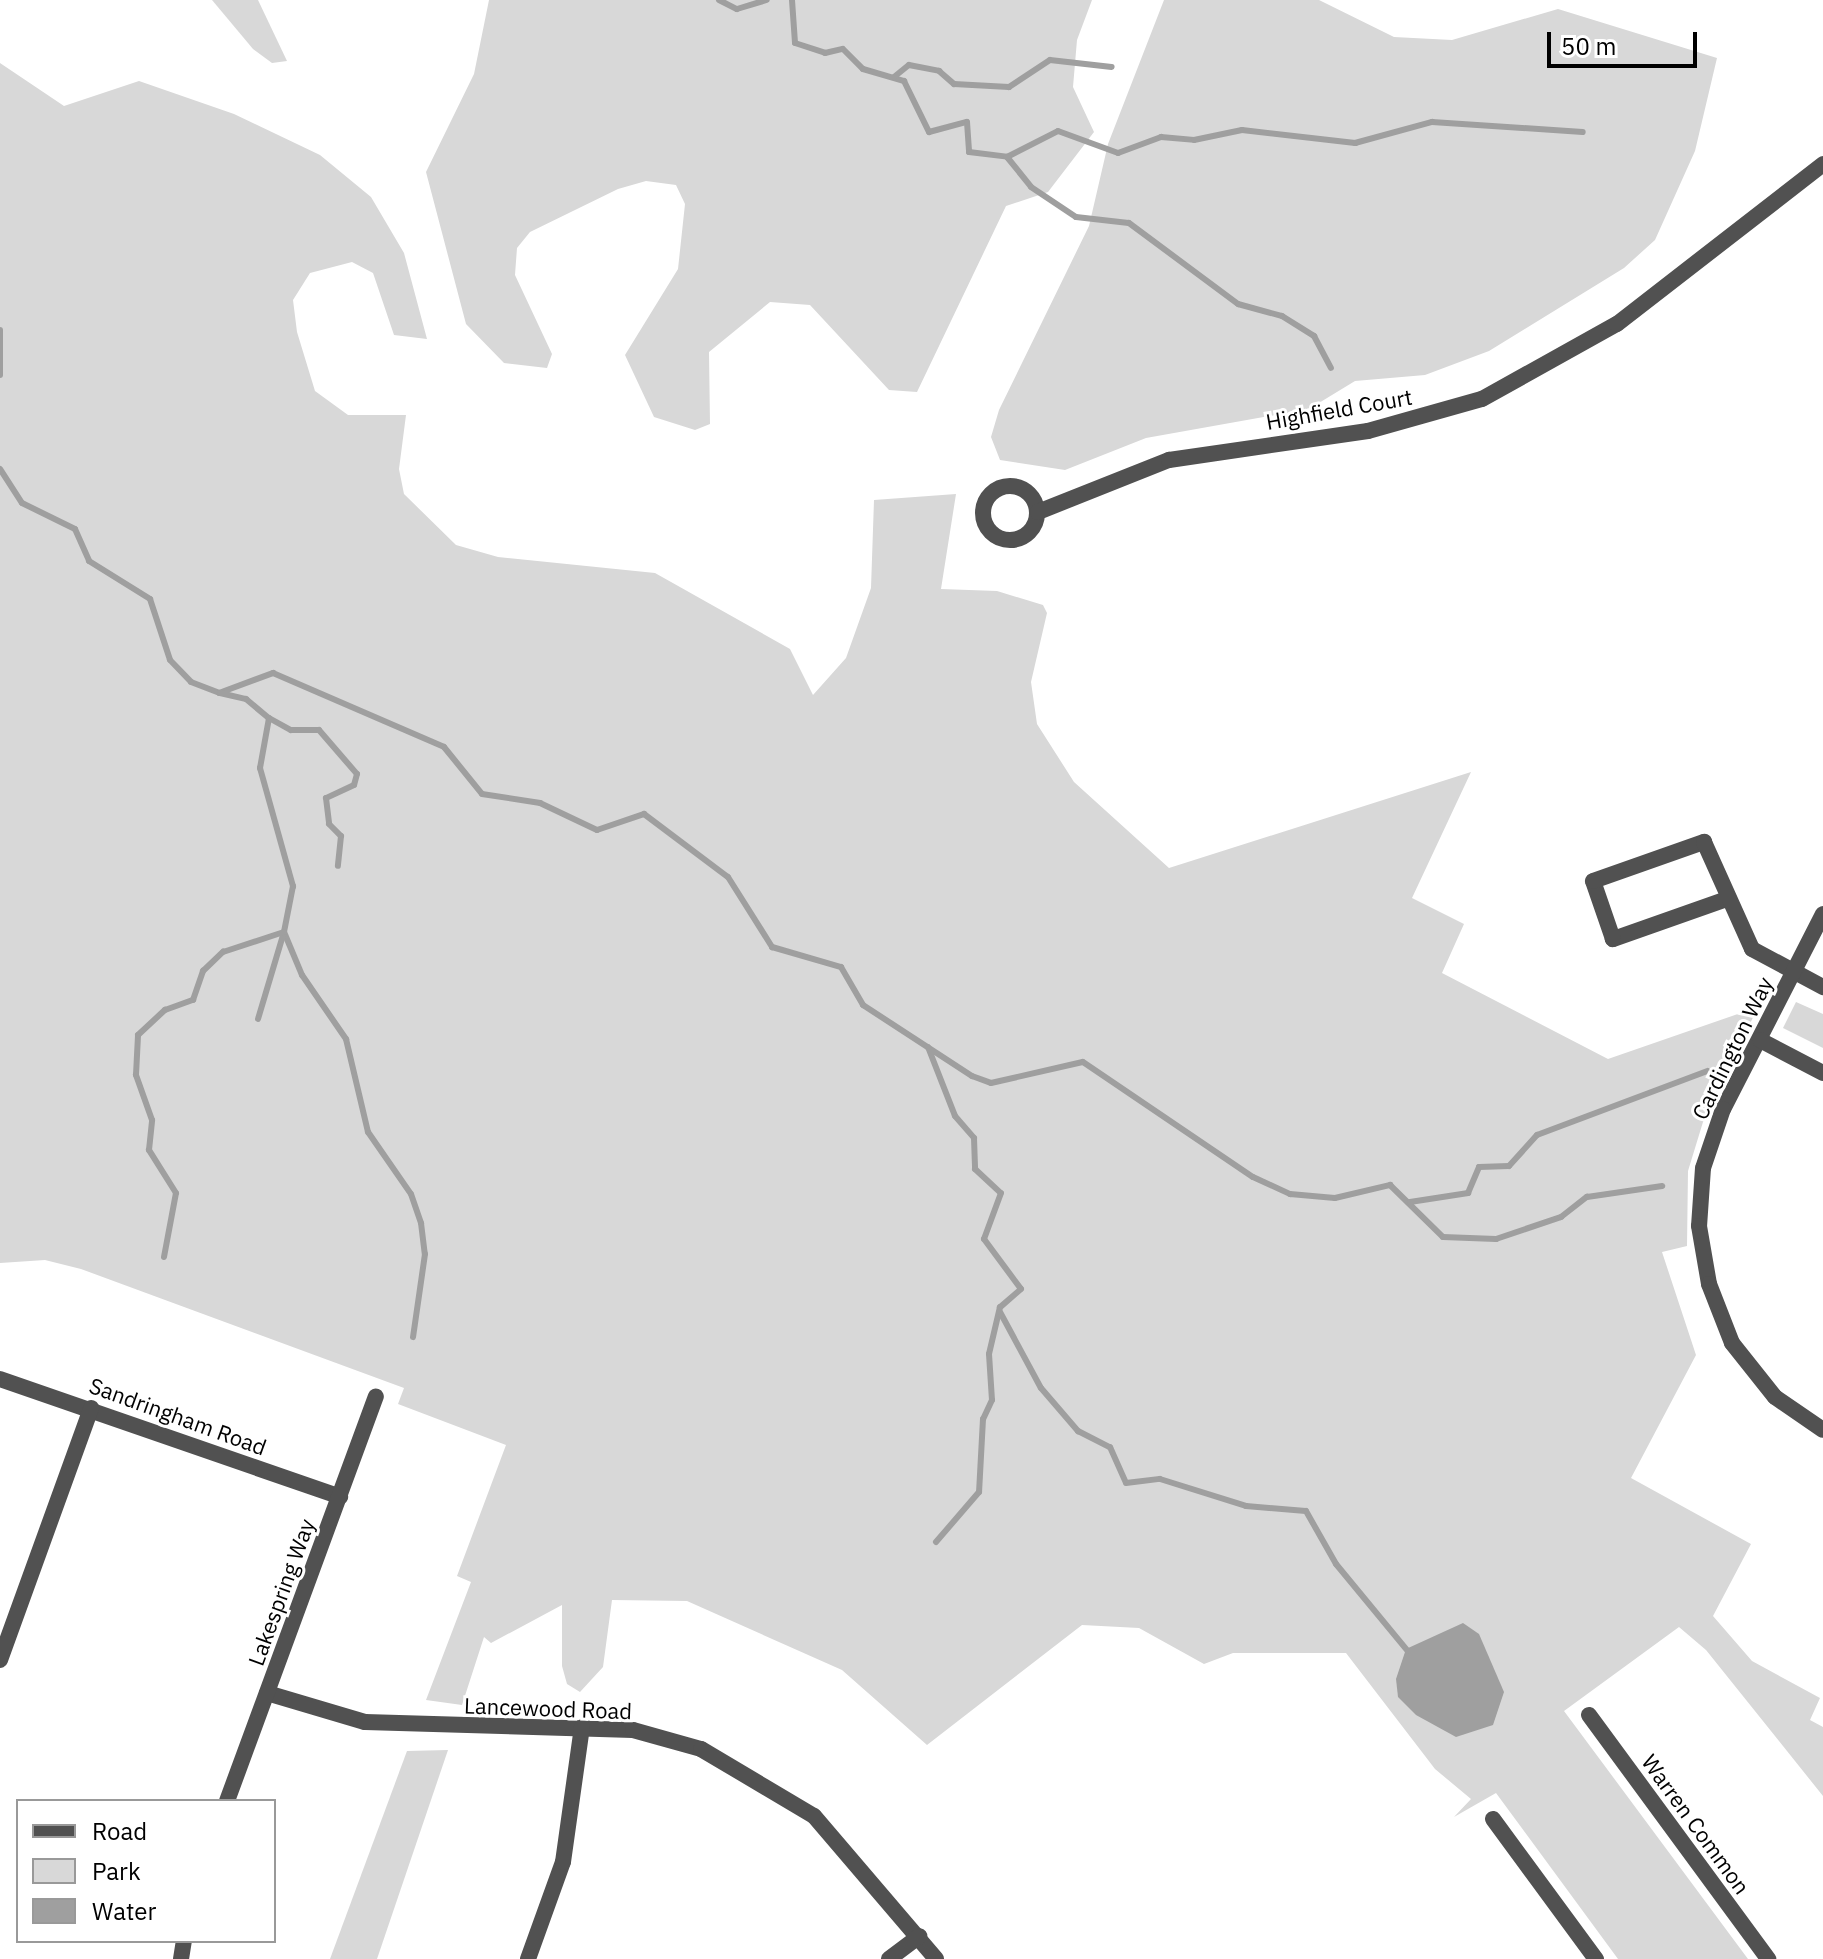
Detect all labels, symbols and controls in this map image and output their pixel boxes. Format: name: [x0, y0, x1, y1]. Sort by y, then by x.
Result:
scale bar: [1551, 16, 1701, 66]
text: 50 m: [1561, 30, 1616, 62]
street label: Highfield Court: [1264, 383, 1414, 435]
street label: Cardington Way: [1686, 972, 1778, 1124]
street label: Sandringham Road: [86, 1372, 270, 1460]
street label: Lakespring Way: [242, 1515, 320, 1669]
street label: Lancewood Road: [464, 1692, 632, 1724]
street label: Warren Common: [1636, 1749, 1756, 1899]
legend: [16, 1799, 276, 1943]
text: Road: [92, 1815, 147, 1847]
text: Park: [92, 1855, 141, 1887]
text: Water: [92, 1895, 156, 1927]

